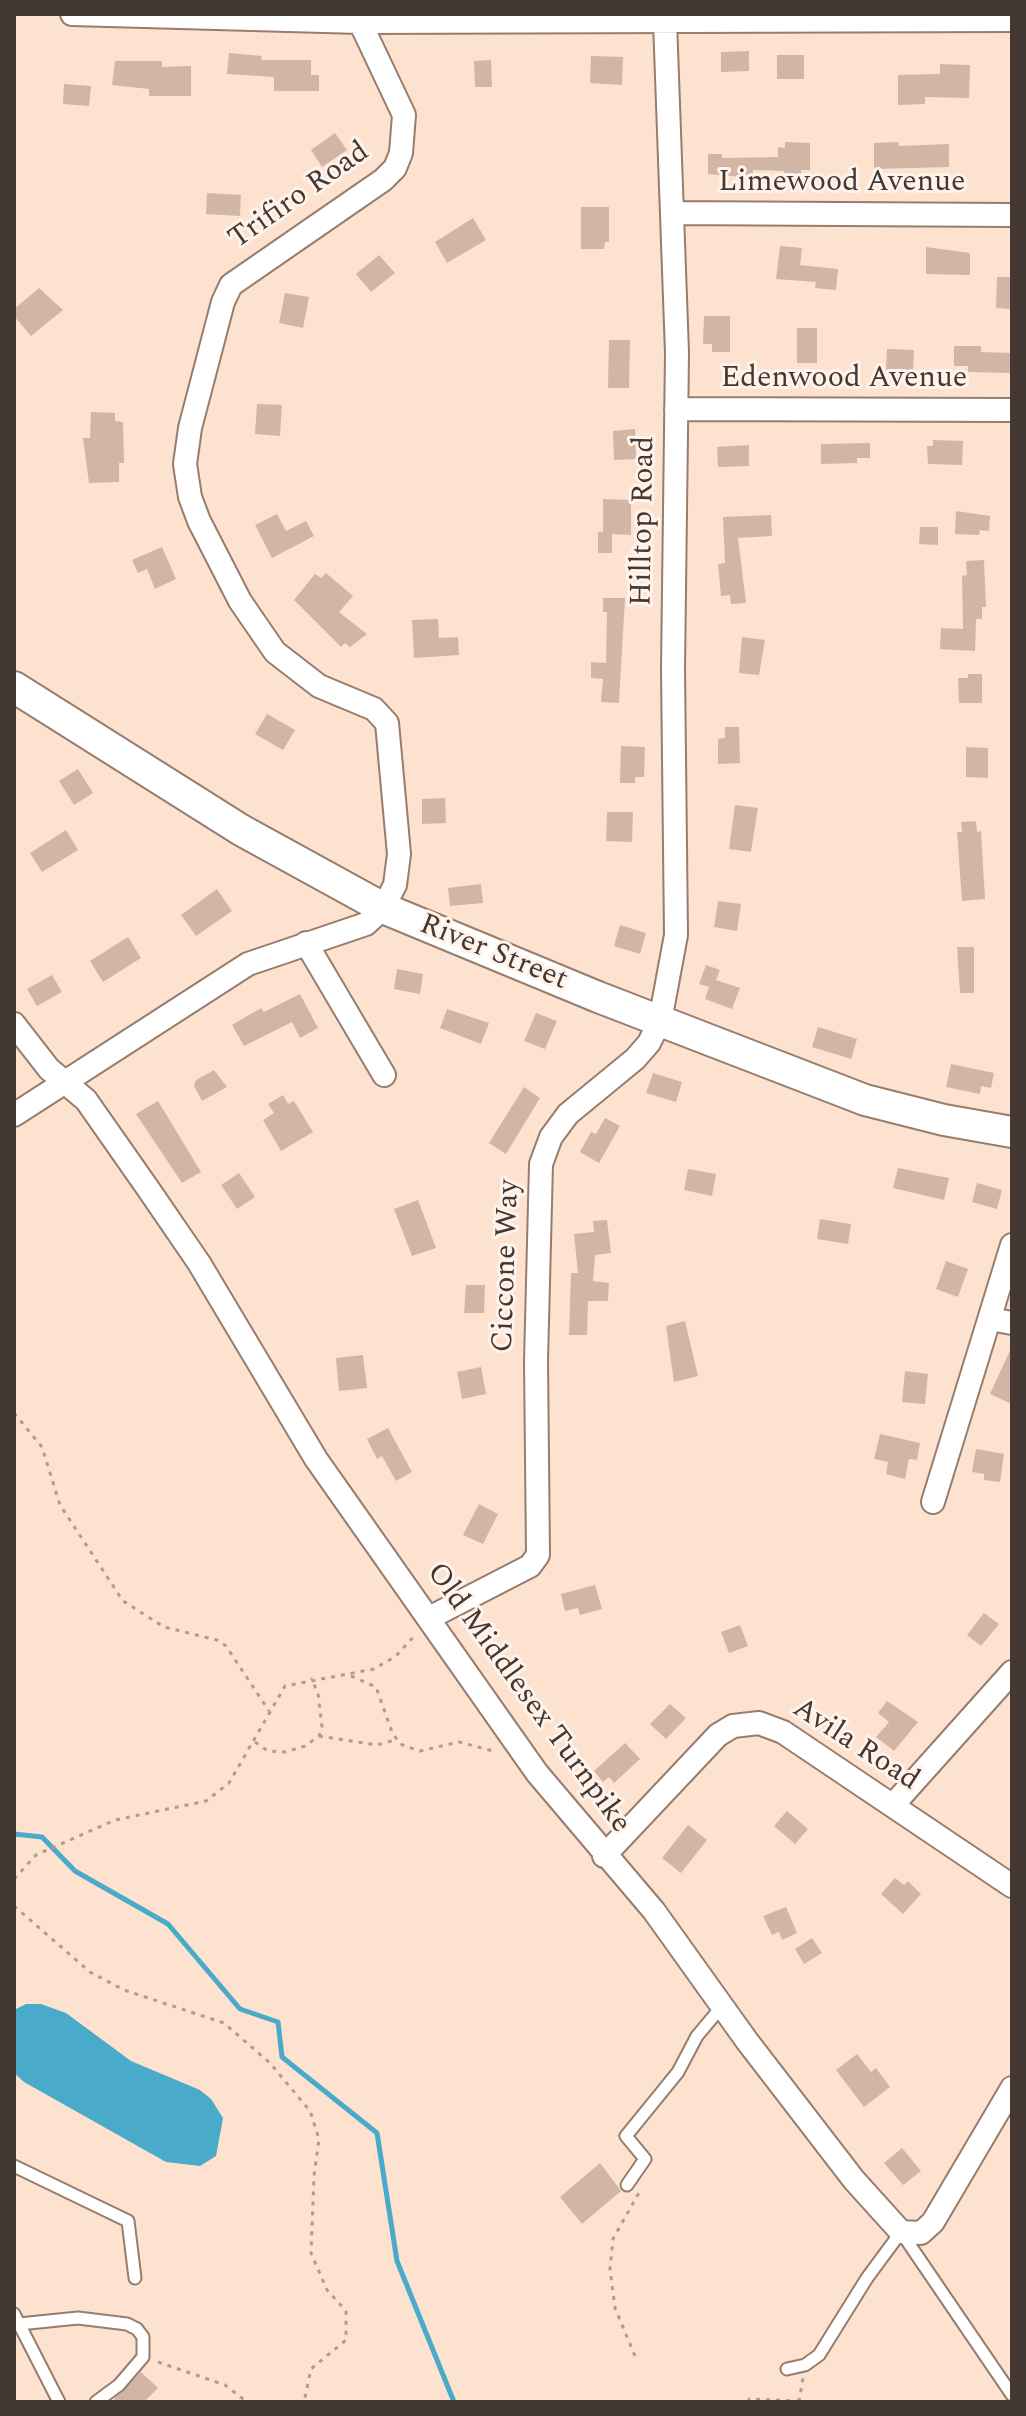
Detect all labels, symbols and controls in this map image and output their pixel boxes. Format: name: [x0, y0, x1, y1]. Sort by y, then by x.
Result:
street label: Trifiro Road: [223, 135, 377, 259]
street label: Limewood Avenue: [718, 166, 966, 202]
street label: Edenwood Avenue: [721, 362, 967, 398]
street label: Hilltop Road: [626, 436, 664, 606]
street label: River Street: [414, 908, 572, 1000]
street label: Ciccone Way: [487, 1179, 529, 1353]
street label: Old Middlesex Turnpike: [417, 1557, 637, 1841]
street label: Avila Road: [785, 1692, 925, 1800]

